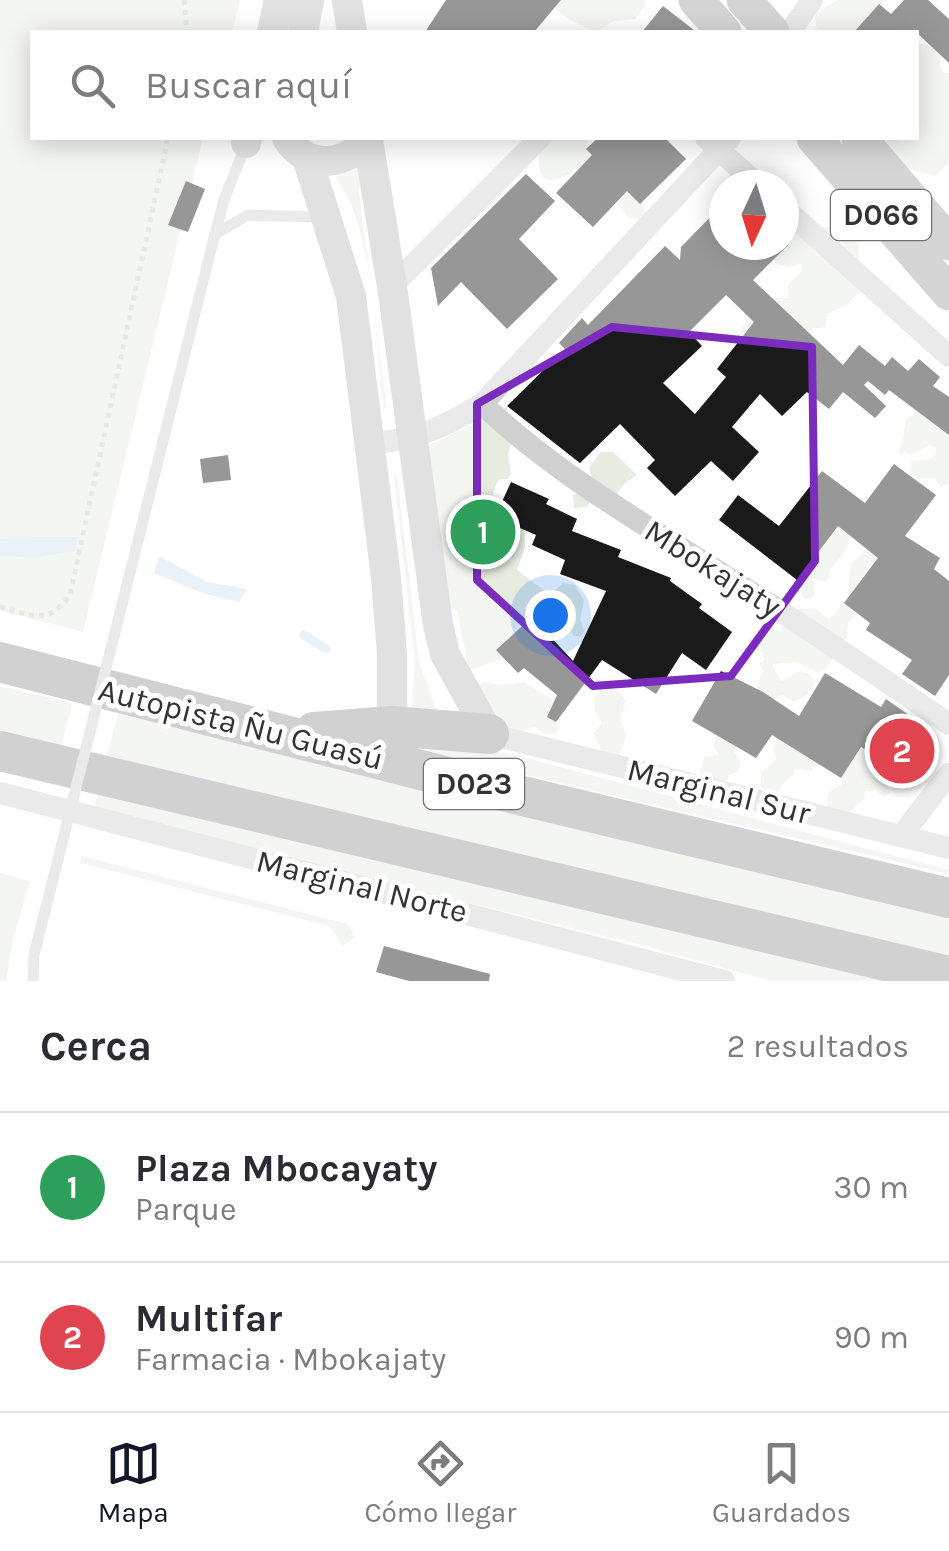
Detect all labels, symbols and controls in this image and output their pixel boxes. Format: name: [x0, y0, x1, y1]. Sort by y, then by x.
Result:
search box: [30, 30, 919, 140]
icon: search: [65, 58, 120, 113]
text: Buscar aquí: [145, 63, 352, 108]
north arrow: [709, 170, 799, 260]
road number: D066: [831, 190, 931, 240]
pin: 1: [450, 494, 516, 570]
street label: Mbokajaty: [638, 512, 788, 625]
your location: [525, 590, 576, 641]
street label: Autopista Ñu Guasú: [95, 671, 387, 778]
pin: 2: [870, 714, 934, 788]
street label: Marginal Sur: [624, 751, 815, 832]
road number: D023: [424, 759, 524, 809]
street label: Marginal Norte: [252, 842, 471, 931]
text: Cerca: [40, 1021, 152, 1071]
text: 2 resultados: [727, 1028, 909, 1065]
text: Plaza Mbocayaty: [135, 1146, 437, 1191]
text: 1: [67, 1169, 78, 1206]
text: 30 m: [834, 1169, 909, 1206]
text: Parque: [135, 1191, 236, 1228]
text: Multifar: [135, 1296, 282, 1341]
text: 2: [63, 1319, 82, 1356]
text: 90 m: [834, 1319, 909, 1356]
text: Farmacia · Mbokajaty: [135, 1341, 446, 1378]
tab: Mapa: [98, 1436, 169, 1529]
tab: Cómo llegar: [364, 1436, 516, 1529]
tab: Guardados: [712, 1436, 851, 1529]

